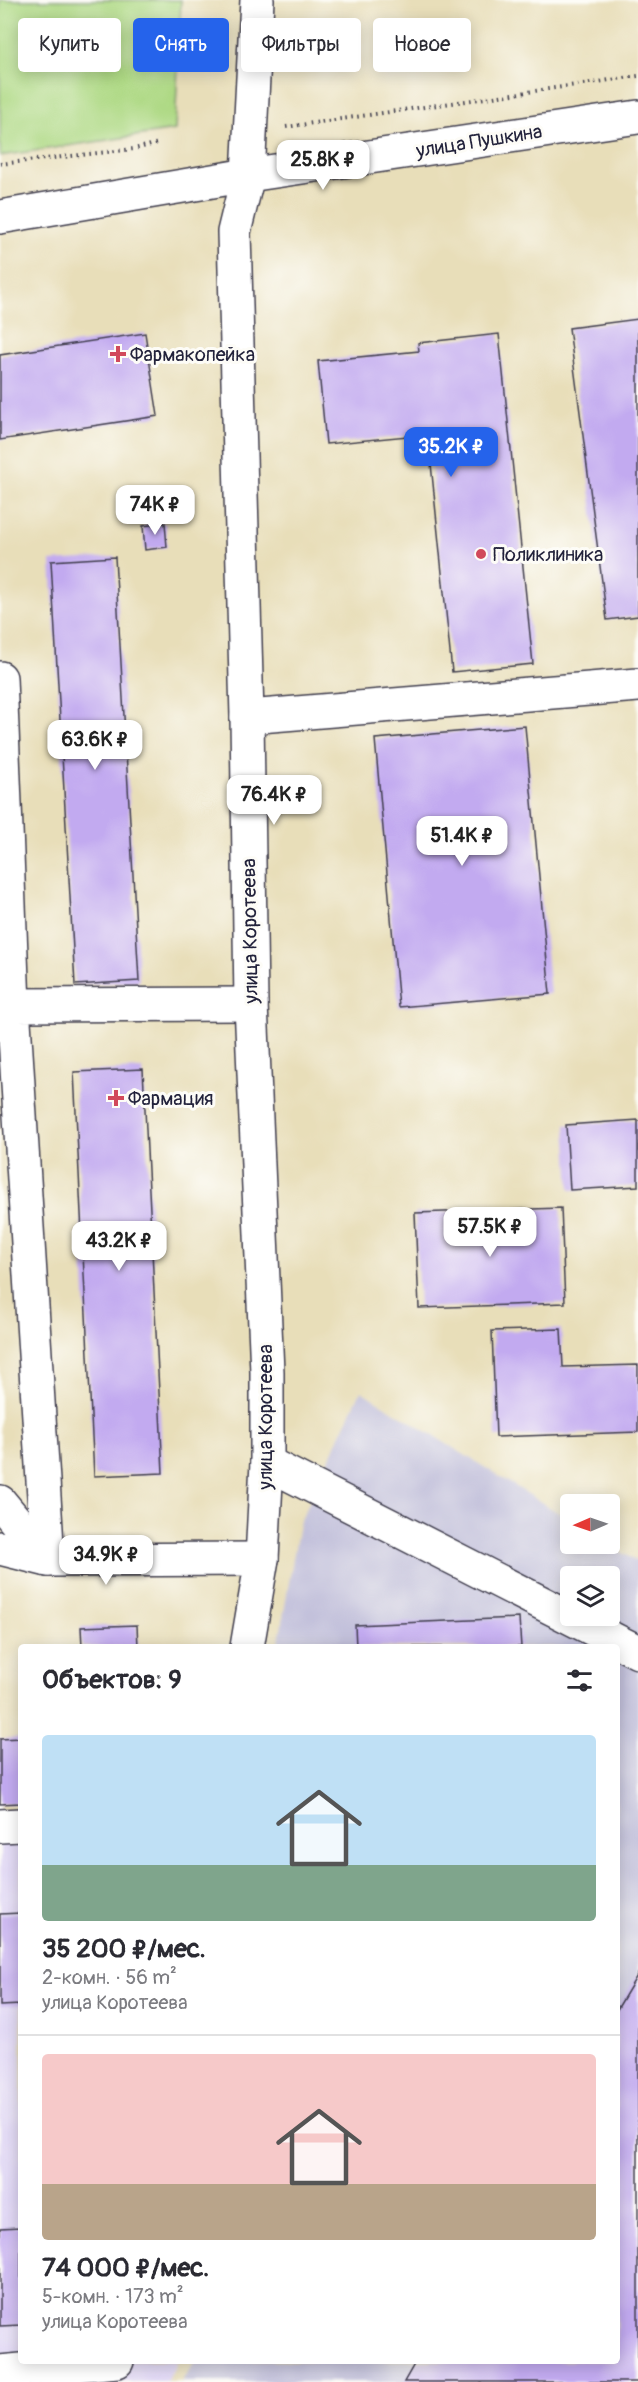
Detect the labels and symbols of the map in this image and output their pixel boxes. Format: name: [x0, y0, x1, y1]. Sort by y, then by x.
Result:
street label: улица Пушкина: [413, 119, 544, 163]
pin: 25.8K ₽: [268, 140, 378, 191]
place label: Фармакопейка: [130, 342, 255, 367]
marker: Фармакопейка: [111, 347, 125, 361]
pin: 35.2K ₽: [396, 427, 506, 478]
pin: 74K ₽: [113, 485, 197, 536]
place label: Поликлиника: [493, 542, 603, 567]
marker: Поликлиника: [474, 547, 488, 561]
pin: 63.6K ₽: [40, 720, 150, 771]
pin: 76.4K ₽: [219, 775, 329, 826]
pin: 51.4K ₽: [407, 816, 517, 867]
street label: улица Коротеева: [236, 858, 264, 1005]
place label: Фармация: [128, 1086, 213, 1111]
marker: Фармация: [109, 1091, 123, 1105]
pin: 57.5K ₽: [435, 1207, 545, 1258]
pin: 43.2K ₽: [64, 1221, 174, 1272]
street label: улица Коротеева: [253, 1344, 278, 1491]
north arrow: [560, 1494, 620, 1554]
pin: 34.9K ₽: [51, 1535, 161, 1586]

